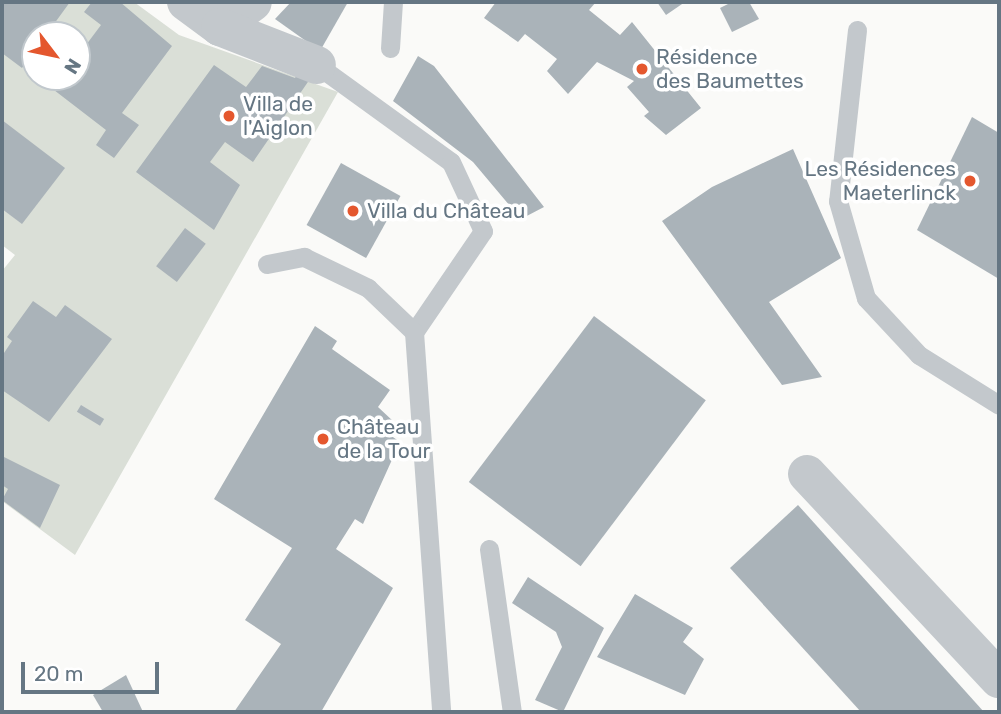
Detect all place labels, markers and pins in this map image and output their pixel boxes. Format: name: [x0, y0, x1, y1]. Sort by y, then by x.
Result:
place label: Résidence des Baumettes: [656, 44, 804, 94]
marker: Résidence des Baumettes: [634, 61, 650, 77]
place label: Villa de l'Aiglon: [243, 91, 313, 141]
marker: Villa de l'Aiglon: [221, 108, 237, 124]
place label: Les Résidences Maeterlinck: [805, 156, 956, 206]
marker: Les Résidences Maeterlinck: [962, 173, 978, 189]
place label: Villa du Château: [367, 198, 525, 224]
marker: Villa du Château: [345, 203, 361, 219]
place label: Château de la Tour: [337, 414, 431, 464]
marker: Château de la Tour: [315, 431, 331, 447]

